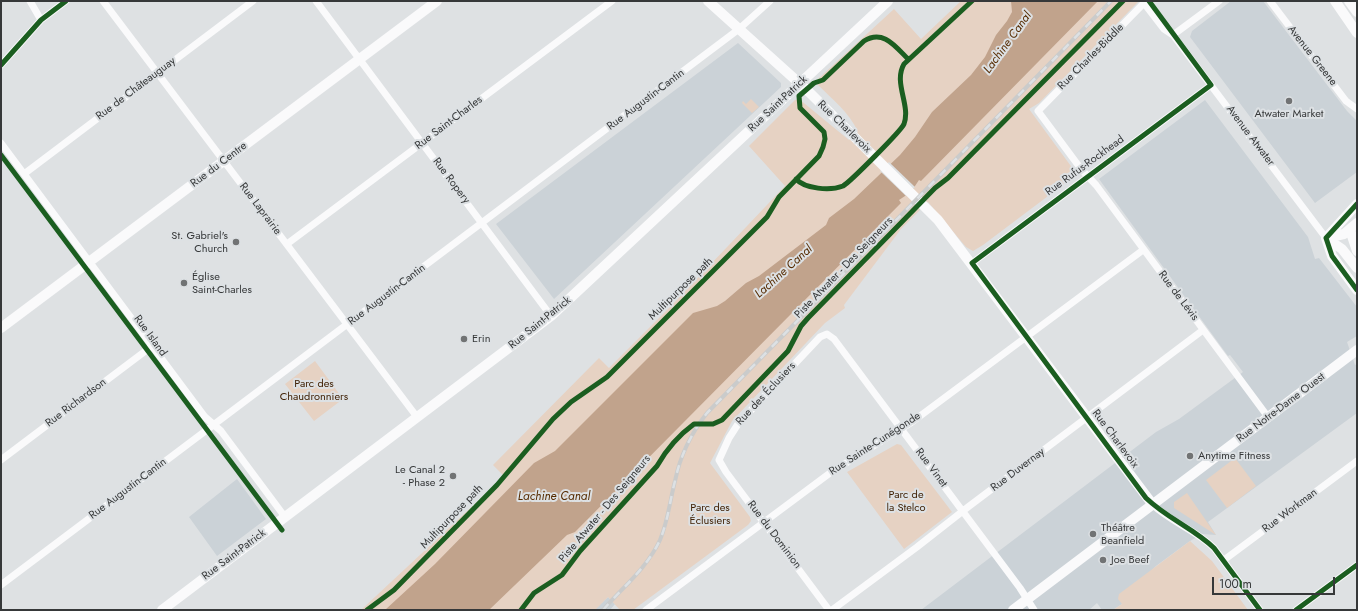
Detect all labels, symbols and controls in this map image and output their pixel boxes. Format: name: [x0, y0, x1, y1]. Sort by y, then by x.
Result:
water label: Lachine Canal: [981, 10, 1035, 76]
street label: Rue Charles-Biddle: [1055, 21, 1127, 93]
street label: Avenue Greene: [1284, 23, 1340, 89]
street label: Rue de Châteauguay: [94, 55, 178, 123]
street label: Rue Augustin-Cantin: [605, 67, 687, 133]
street label: Rue Saint-Patrick: [746, 73, 810, 135]
street label: Rue Saint-Charles: [413, 93, 485, 153]
marker: Atwater Market: [1284, 96, 1294, 106]
street label: Rue Charlevoix: [814, 98, 874, 156]
street label: Avenue Atwater: [1223, 103, 1277, 169]
place label: Atwater Market: [1254, 107, 1324, 121]
street label: Rue Rufus-Rockhead: [1043, 133, 1127, 199]
street label: Rue du Centre: [188, 140, 250, 190]
street label: Rue Ropery: [429, 155, 473, 207]
street label: Rue Laprairie: [236, 180, 284, 238]
street label: Piste Atwater - Des Seigneurs: [792, 215, 896, 321]
place label: St. Gabriel's Church: [171, 229, 228, 255]
marker: St. Gabriel's Church: [231, 237, 241, 247]
water label: Lachine Canal: [752, 242, 816, 302]
street label: Multipurpose path: [646, 255, 716, 323]
street label: Rue Augustin-Cantin: [346, 262, 428, 328]
street label: Rue de Lévis: [1155, 269, 1201, 323]
place label: Église Saint-Charles: [192, 270, 252, 296]
marker: Église Saint-Charles: [179, 278, 189, 288]
street label: Rue Saint-Patrick: [506, 294, 574, 352]
street label: Rue Island: [131, 313, 169, 359]
place label: Erin: [472, 332, 490, 346]
marker: Erin: [459, 334, 469, 344]
street label: Rue des Éclusiers: [733, 360, 799, 428]
street label: Rue Notre-Dame Ouest: [1234, 370, 1328, 446]
street label: Rue Richardson: [43, 376, 109, 430]
park label: Parc des Chaudronniers: [280, 377, 348, 403]
street label: Rue Charlevoix: [1089, 407, 1141, 471]
street label: Rue Sainte-Cunégonde: [827, 410, 923, 478]
street label: Rue Duvernay: [988, 445, 1048, 495]
street label: Rue Vinet: [912, 446, 950, 490]
place label: Anytime Fitness: [1198, 449, 1270, 463]
marker: Anytime Fitness: [1185, 451, 1195, 461]
street label: Piste Atwater - Des Seigneurs: [556, 453, 654, 565]
street label: Rue Augustin-Cantin: [87, 456, 169, 522]
place label: Le Canal 2 - Phase 2: [395, 463, 445, 489]
marker: Le Canal 2 - Phase 2: [448, 471, 458, 481]
street label: Multipurpose path: [418, 482, 486, 552]
street label: Rue Workman: [1260, 486, 1320, 536]
park label: Parc de la Stelco: [886, 488, 926, 514]
water label: Lachine Canal: [518, 490, 590, 504]
street label: Rue du Dominion: [744, 498, 804, 572]
park label: Parc des Éclusiers: [690, 501, 730, 527]
place label: Théâtre Beanfield: [1101, 521, 1144, 547]
street label: Rue Saint-Patrick: [200, 527, 268, 583]
marker: Théâtre Beanfield: [1088, 529, 1098, 539]
place label: Joe Beef: [1111, 553, 1149, 567]
marker: Joe Beef: [1098, 555, 1108, 565]
scale bar: [1214, 569, 1337, 595]
text: 100 m: [1219, 575, 1252, 593]

